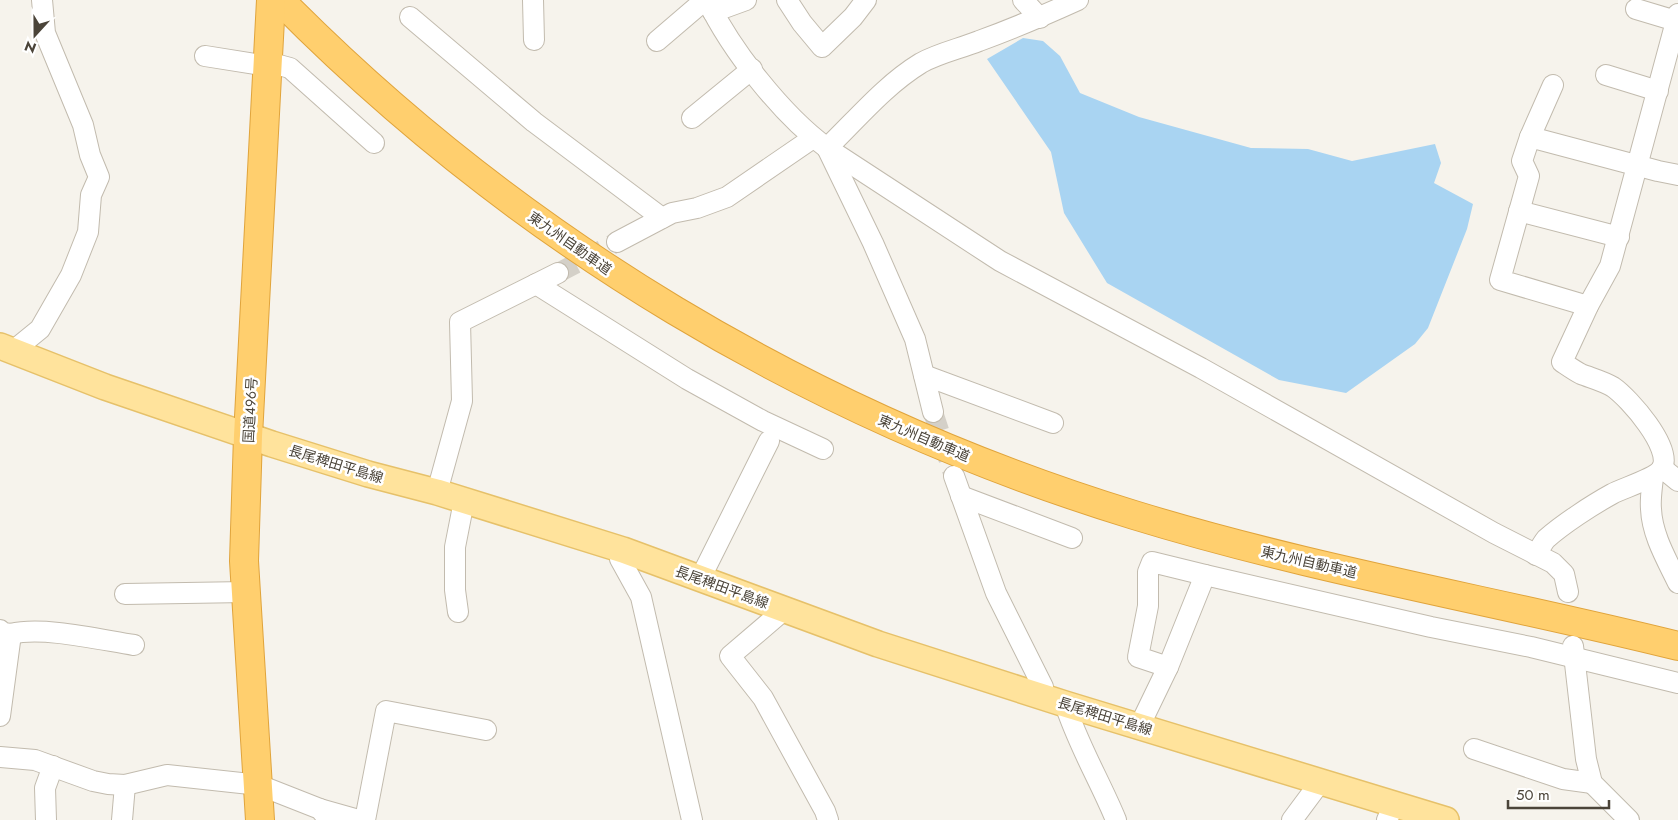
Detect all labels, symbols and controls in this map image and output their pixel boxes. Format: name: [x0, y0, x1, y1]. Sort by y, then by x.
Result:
north arrow: [10, 10, 60, 60]
text: N: [22, 36, 39, 58]
street label: 東九州自動車道: [524, 207, 616, 279]
street label: 国道496号: [238, 376, 262, 444]
street label: 東九州自動車道: [875, 410, 973, 466]
street label: 長尾稗田平島線: [286, 440, 386, 488]
street label: 東九州自動車道: [1259, 541, 1359, 583]
street label: 長尾稗田平島線: [673, 561, 771, 613]
street label: 長尾稗田平島線: [1055, 692, 1155, 740]
scale bar: [1508, 778, 1609, 810]
text: 50 m: [1516, 784, 1550, 806]

